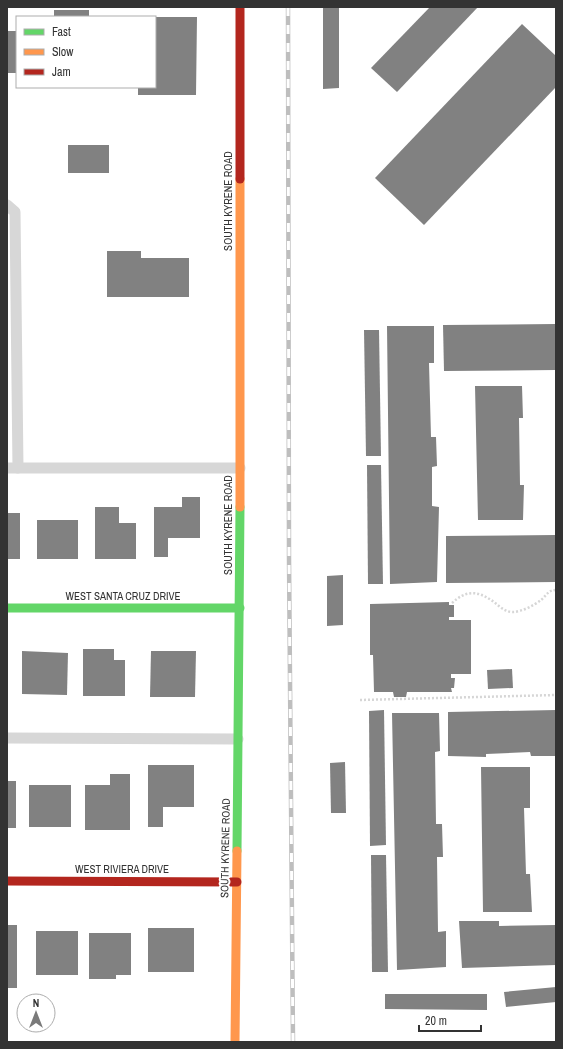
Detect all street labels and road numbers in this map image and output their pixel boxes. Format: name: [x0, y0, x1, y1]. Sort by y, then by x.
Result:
street label: SOUTH KYRENE ROAD: [221, 151, 235, 251]
street label: SOUTH KYRENE ROAD: [221, 475, 235, 575]
street label: WEST SANTA CRUZ DRIVE: [66, 589, 180, 603]
street label: SOUTH KYRENE ROAD: [217, 798, 233, 898]
street label: WEST RIVIERA DRIVE: [75, 862, 169, 876]

